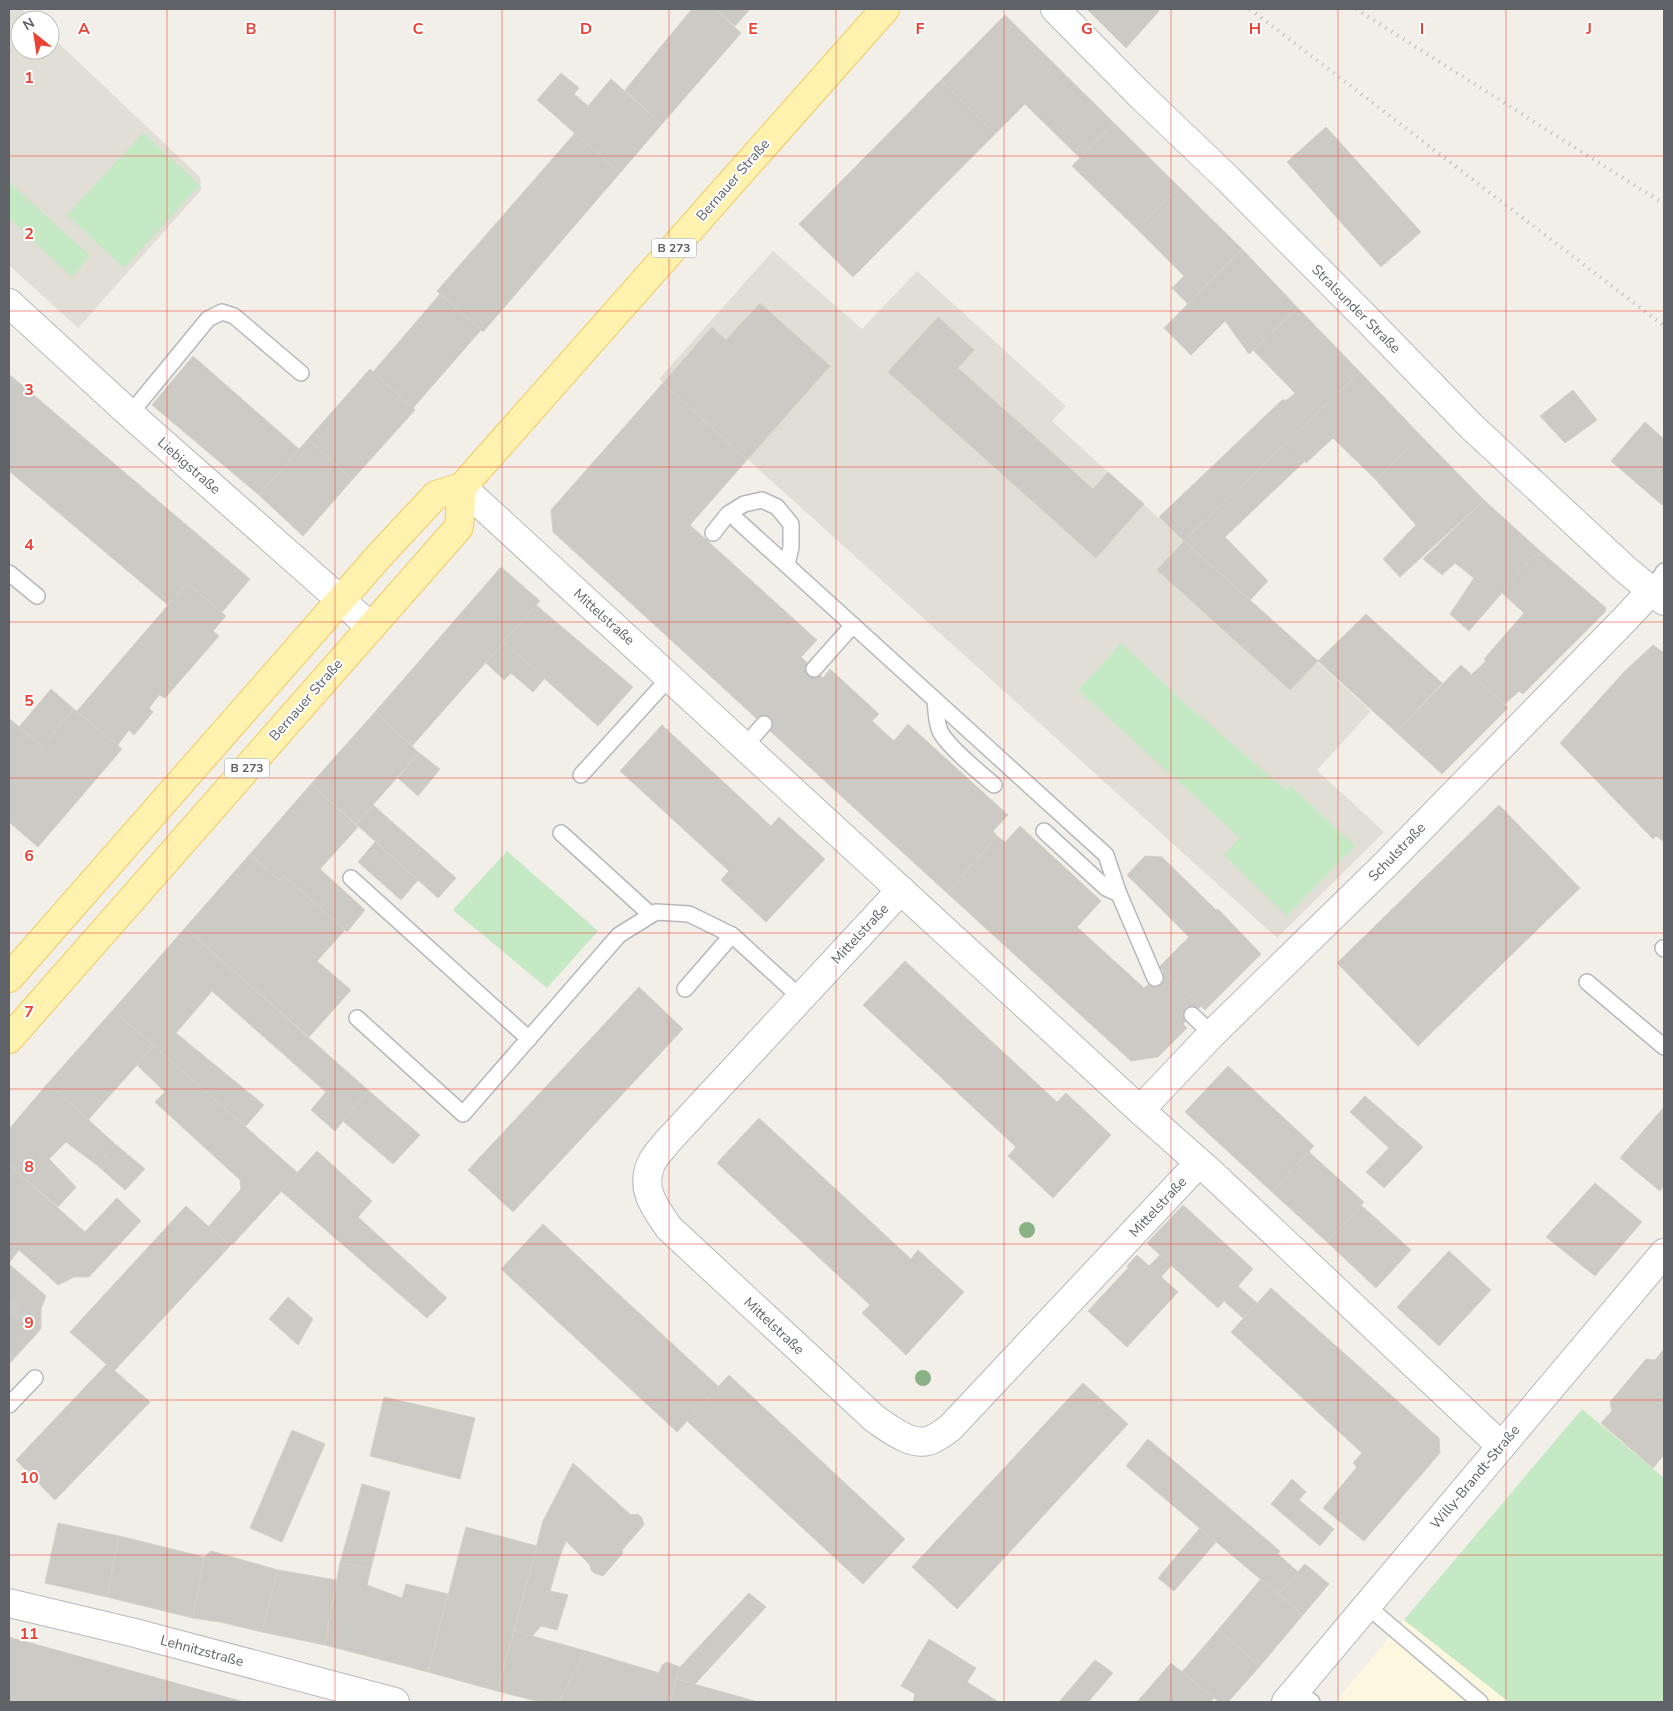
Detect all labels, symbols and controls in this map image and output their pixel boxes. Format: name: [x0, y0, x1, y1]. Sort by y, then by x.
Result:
north arrow: [10, 10, 60, 60]
text: N: [19, 13, 38, 35]
text: A: [78, 18, 90, 40]
text: B: [245, 18, 257, 40]
text: C: [413, 18, 424, 40]
text: D: [580, 18, 592, 40]
text: E: [748, 18, 758, 40]
text: F: [916, 18, 925, 40]
text: G: [1081, 18, 1093, 40]
text: H: [1249, 18, 1261, 40]
text: I: [1420, 18, 1424, 40]
text: J: [1585, 18, 1592, 40]
text: 1: [24, 67, 34, 89]
street label: Bernauer Straße: [692, 135, 774, 225]
text: 2: [24, 223, 34, 245]
road number: B 273: [652, 238, 696, 258]
street label: Stralsunder Straße: [1307, 260, 1405, 358]
text: 3: [24, 379, 34, 401]
street label: Liebigstraße: [153, 433, 225, 499]
text: 4: [24, 534, 34, 556]
street label: Mittelstraße: [569, 584, 639, 650]
street label: Bernauer Straße: [265, 655, 347, 745]
text: 5: [24, 690, 34, 712]
road number: B 273: [224, 758, 270, 778]
street label: Schulstraße: [1364, 818, 1430, 886]
text: 6: [24, 845, 34, 867]
street label: Mittelstraße: [827, 900, 893, 968]
text: 7: [24, 1001, 34, 1023]
text: 8: [24, 1156, 34, 1178]
street label: Mittelstraße: [1125, 1173, 1191, 1241]
street label: Mittelstraße: [740, 1293, 808, 1359]
text: 9: [24, 1312, 34, 1334]
street label: Willy-Brandt-Straße: [1426, 1421, 1524, 1533]
text: 10: [19, 1467, 39, 1489]
text: 11: [19, 1623, 39, 1645]
street label: Lehnitzstraße: [158, 1631, 246, 1671]

